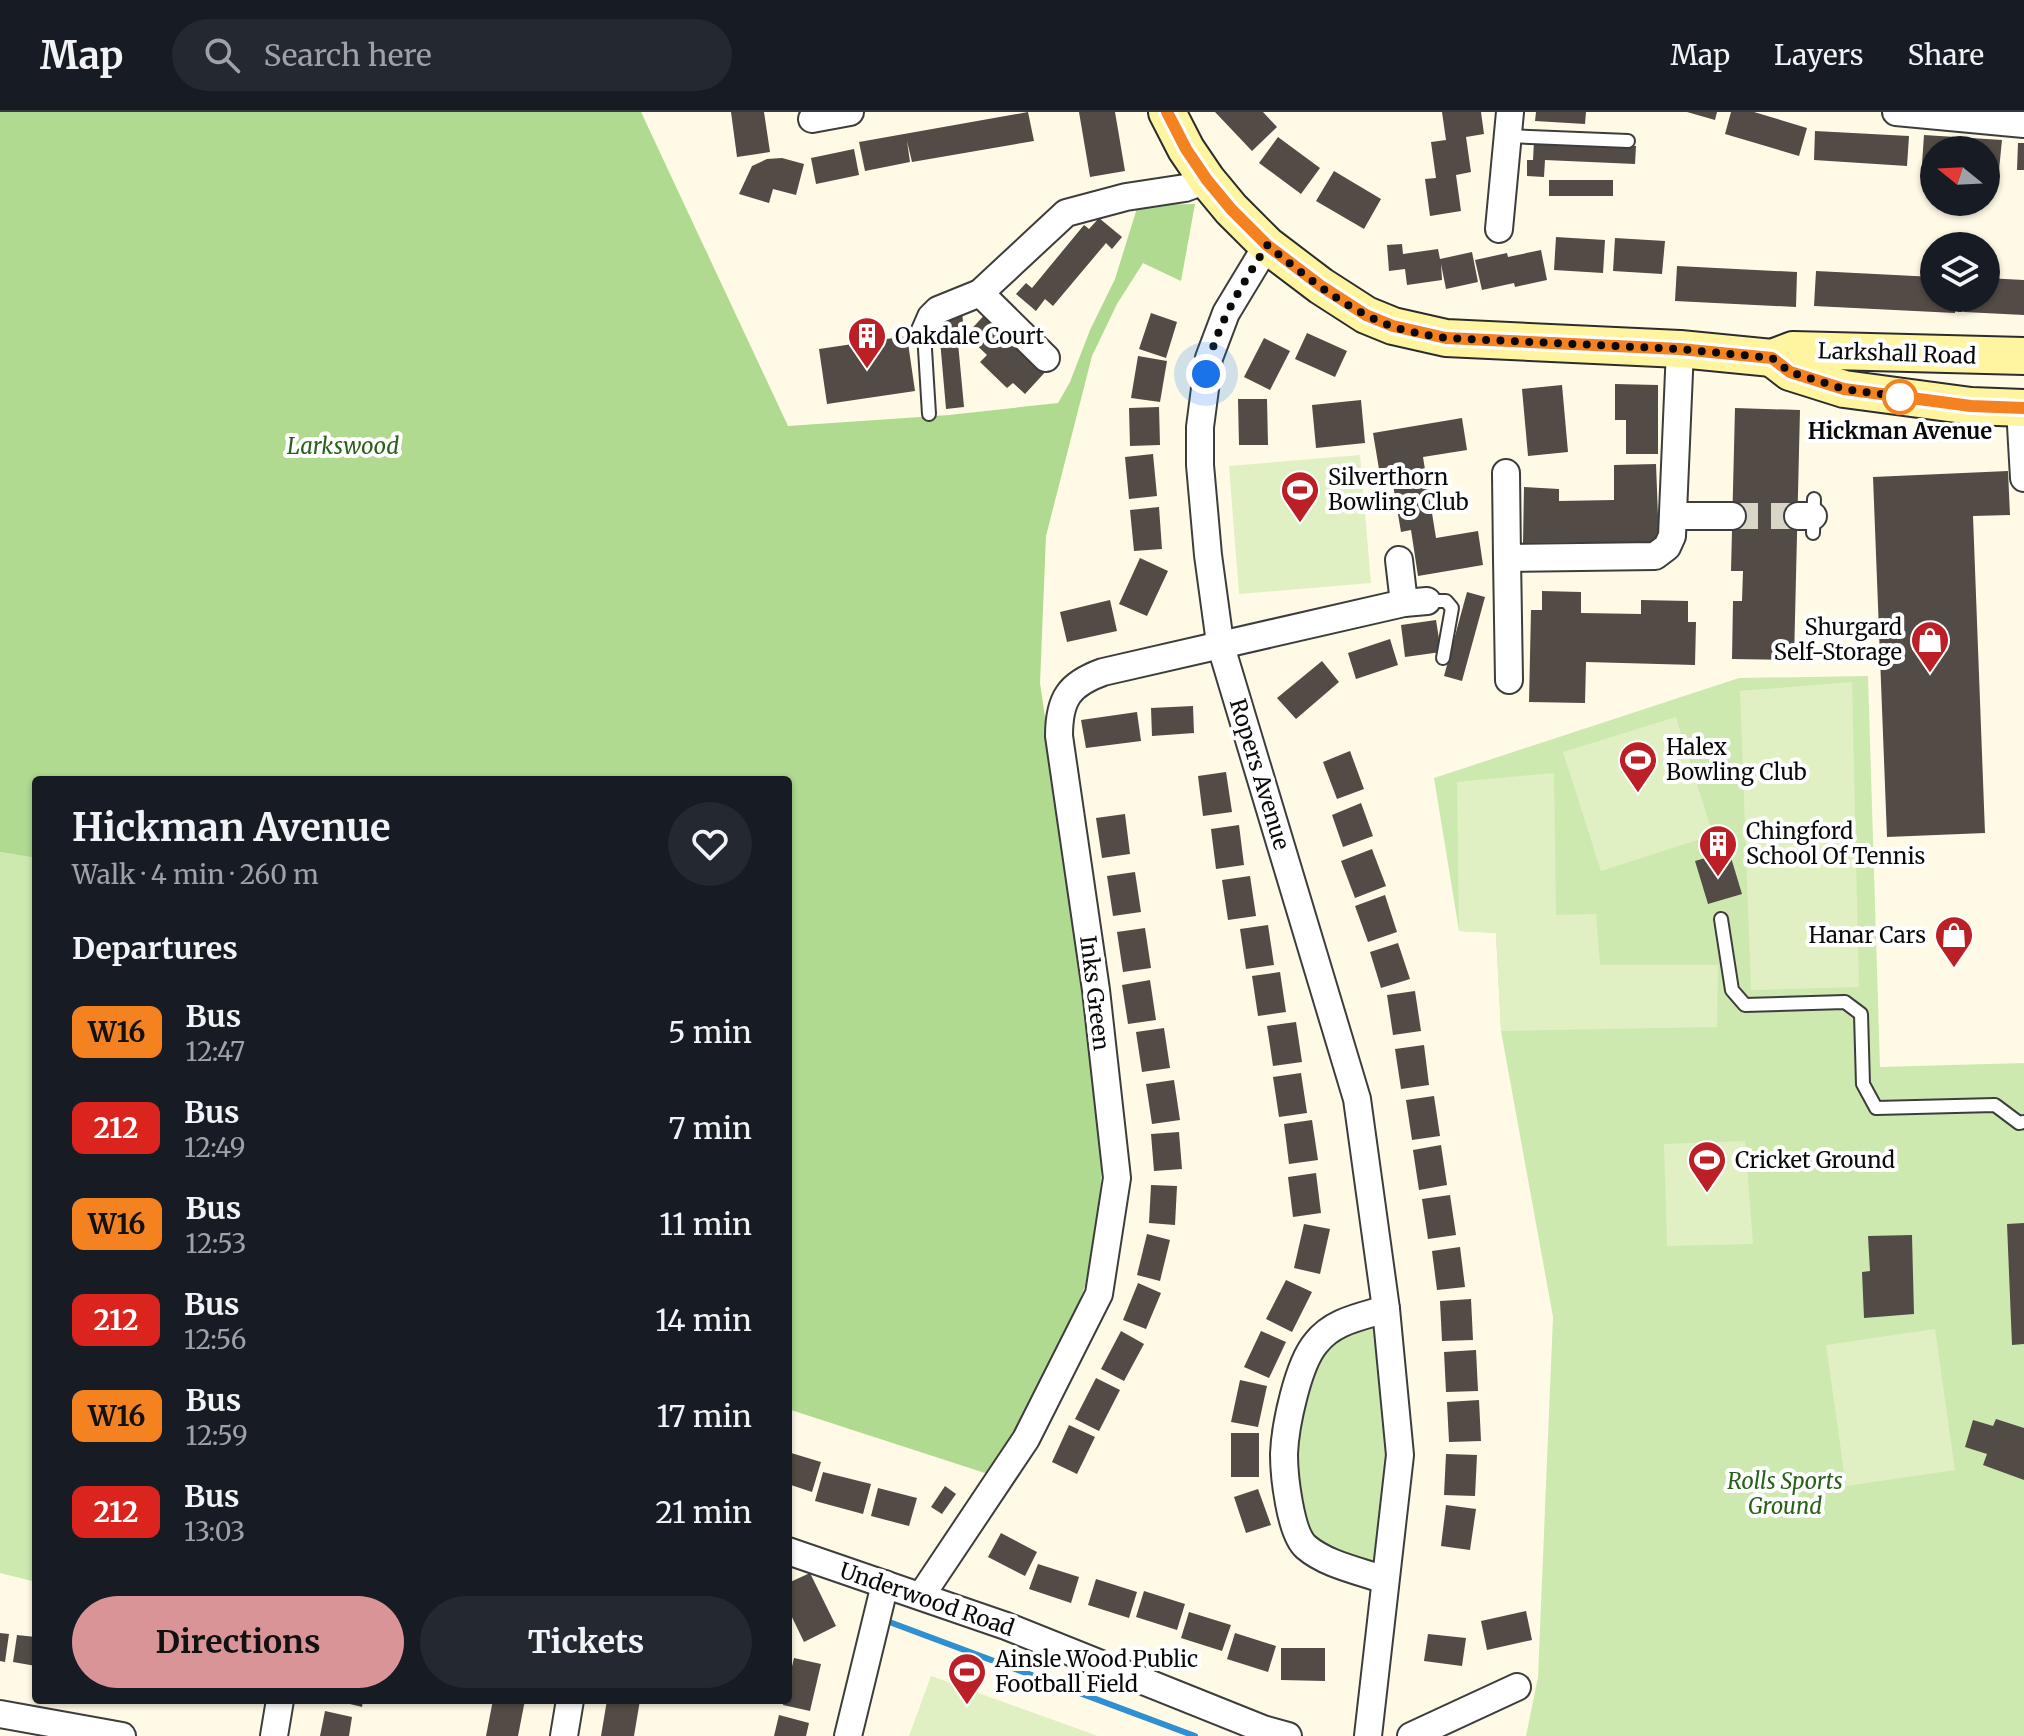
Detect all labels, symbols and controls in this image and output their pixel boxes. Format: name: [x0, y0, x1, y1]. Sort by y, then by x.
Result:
search box: [172, 19, 732, 91]
text: Map: [40, 32, 124, 79]
icon: search: [200, 33, 244, 77]
text: Search here: [264, 36, 432, 74]
text: Map: [1670, 37, 1730, 73]
text: Layers: [1774, 37, 1863, 73]
text: Share: [1907, 37, 1984, 73]
north arrow: [1920, 136, 2000, 216]
map controls: [1920, 136, 2000, 312]
button: layers: [1920, 232, 2000, 312]
building icon: Oakdale Court: [846, 315, 888, 370]
place label: Oakdale Court: [895, 322, 1045, 350]
street label: Larkshall Road: [1817, 336, 1977, 370]
your location: [1186, 354, 1226, 394]
marker: Hickman Avenue: [1883, 380, 1917, 414]
place label: Hickman Avenue: [1808, 417, 1992, 445]
park label: Larkswood: [287, 432, 399, 460]
place label: Silverthorn Bowling Club: [1328, 463, 1469, 516]
sports icon: Silverthorn Bowling Club: [1279, 469, 1321, 524]
place label: Shurgard Self-Storage: [1774, 613, 1902, 666]
shop icon: Shurgard Self-Storage: [1909, 619, 1951, 674]
street label: Ropers Avenue: [1224, 695, 1296, 853]
place label: Halex Bowling Club: [1666, 733, 1807, 786]
sports icon: Halex Bowling Club: [1617, 739, 1659, 794]
button: heart: [668, 802, 752, 886]
text: Hickman Avenue: [72, 804, 391, 851]
place label: Chingford School Of Tennis: [1746, 817, 1925, 870]
building icon: Chingford School Of Tennis: [1697, 823, 1739, 878]
text: Walk · 4 min · 260 m: [72, 858, 319, 891]
shop icon: Hanar Cars: [1933, 914, 1975, 969]
place label: Hanar Cars: [1808, 921, 1926, 949]
text: Departures: [72, 929, 238, 967]
street label: Inks Green: [1074, 934, 1116, 1052]
text: Bus: [186, 997, 241, 1035]
text: 5 min: [668, 1013, 752, 1051]
text: W16: [88, 1014, 146, 1050]
text: 12:47: [186, 1035, 245, 1068]
text: Bus: [184, 1093, 240, 1131]
text: 7 min: [668, 1109, 752, 1147]
text: 212: [94, 1110, 138, 1146]
text: 12:49: [184, 1131, 245, 1164]
sports icon: Cricket Ground: [1686, 1139, 1728, 1194]
place label: Cricket Ground: [1735, 1146, 1895, 1174]
text: Bus: [186, 1189, 241, 1227]
text: 11 min: [659, 1205, 752, 1243]
text: W16: [88, 1206, 146, 1242]
text: 12:53: [186, 1227, 246, 1260]
text: Bus: [184, 1285, 240, 1323]
text: 14 min: [655, 1301, 752, 1339]
text: 212: [94, 1302, 138, 1338]
text: 12:56: [184, 1323, 247, 1356]
text: Bus: [186, 1381, 241, 1419]
text: 17 min: [657, 1397, 752, 1435]
text: W16: [88, 1398, 146, 1434]
text: 12:59: [186, 1419, 248, 1452]
park label: Rolls Sports Ground: [1727, 1467, 1843, 1520]
text: Bus: [184, 1477, 240, 1515]
text: 21 min: [655, 1493, 752, 1531]
text: 212: [94, 1494, 138, 1530]
text: 13:03: [184, 1515, 245, 1548]
street label: Underwood Road: [836, 1556, 1018, 1642]
button: Directions: [72, 1596, 404, 1688]
button: Tickets: [420, 1596, 752, 1688]
place label: Ainsle Wood Public Football Field: [994, 1645, 1198, 1698]
sports icon: Ainsle Wood Public Football Field: [946, 1651, 988, 1706]

